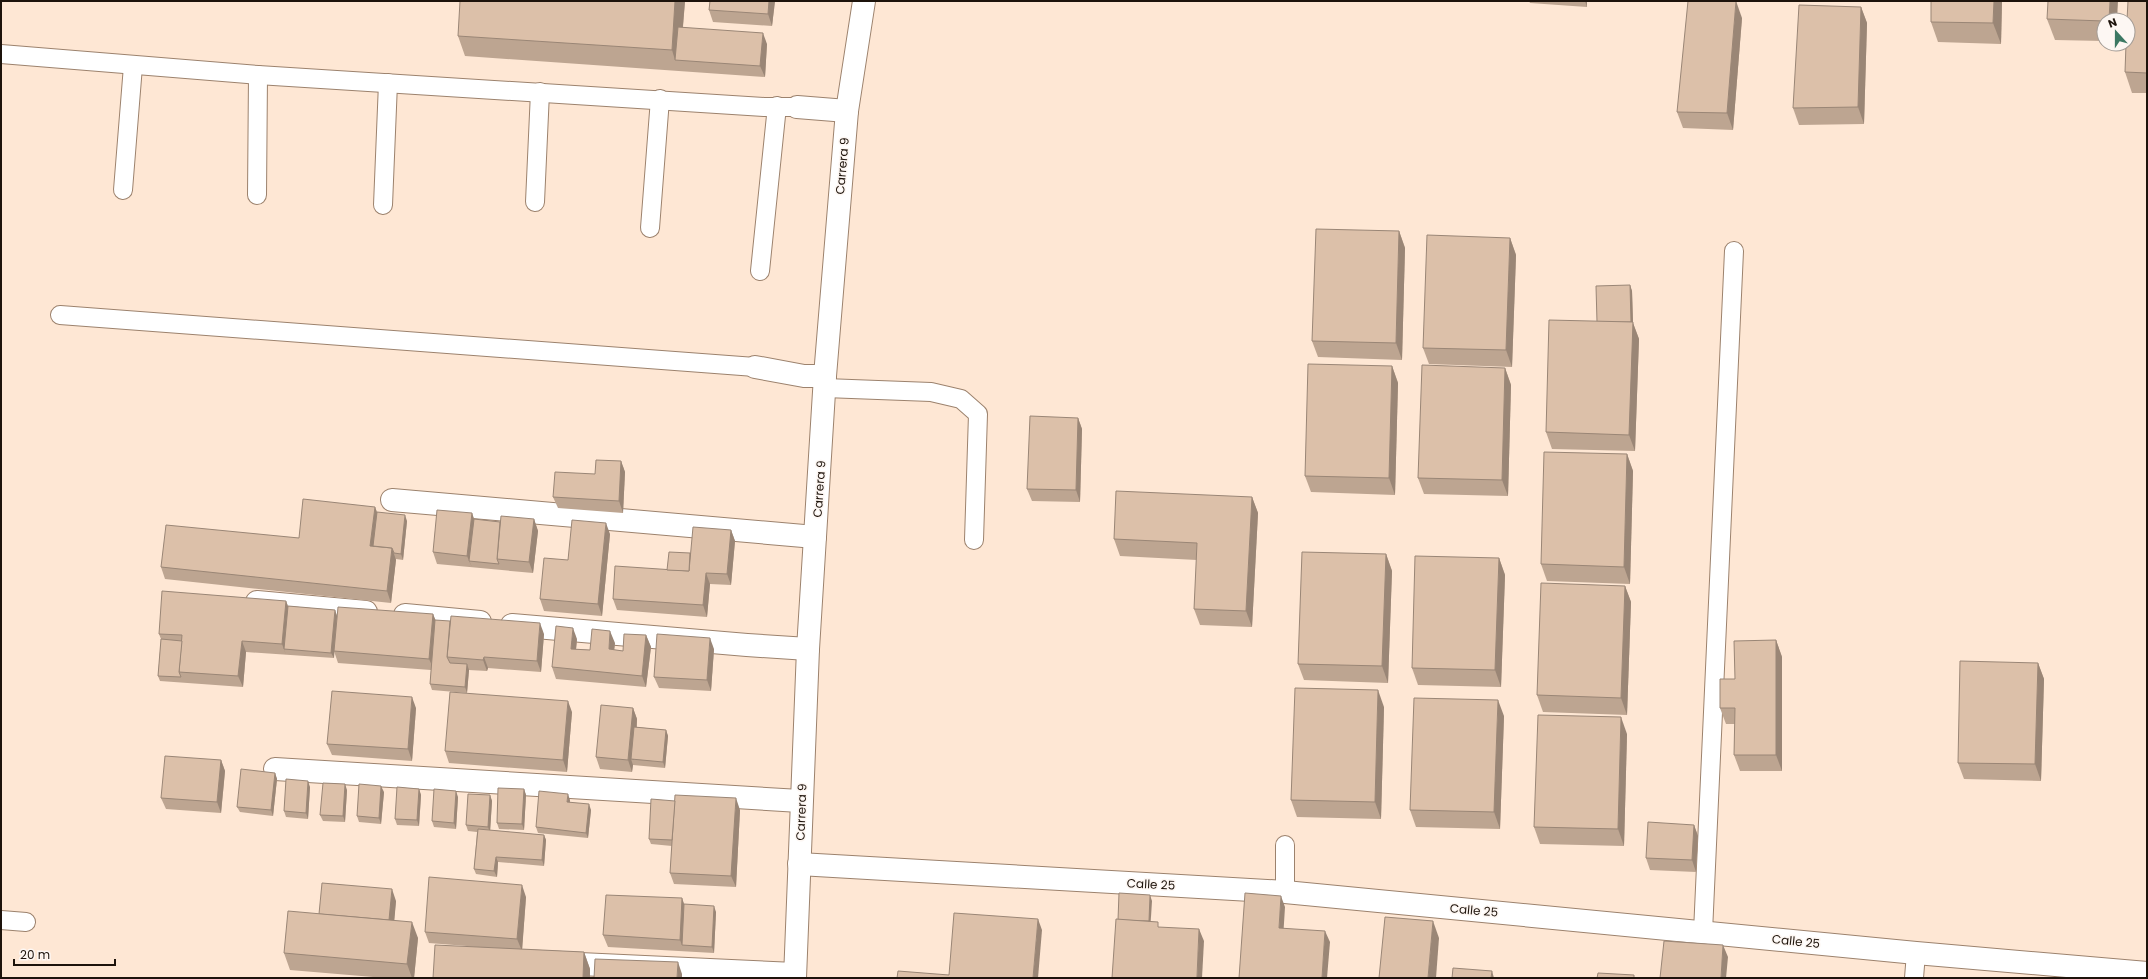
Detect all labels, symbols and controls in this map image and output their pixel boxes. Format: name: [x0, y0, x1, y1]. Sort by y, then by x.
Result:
north arrow: [2096, 12, 2136, 52]
text: N: [2106, 14, 2119, 32]
street label: Carrera 9: [831, 137, 853, 195]
street label: Carrera 9: [809, 460, 829, 518]
street label: Carrera 9: [792, 783, 810, 841]
street label: Calle 25: [1126, 874, 1176, 894]
street label: Calle 25: [1449, 899, 1499, 921]
street label: Calle 25: [1771, 930, 1821, 952]
scale bar: [14, 941, 115, 967]
text: 20 m: [20, 946, 50, 963]

